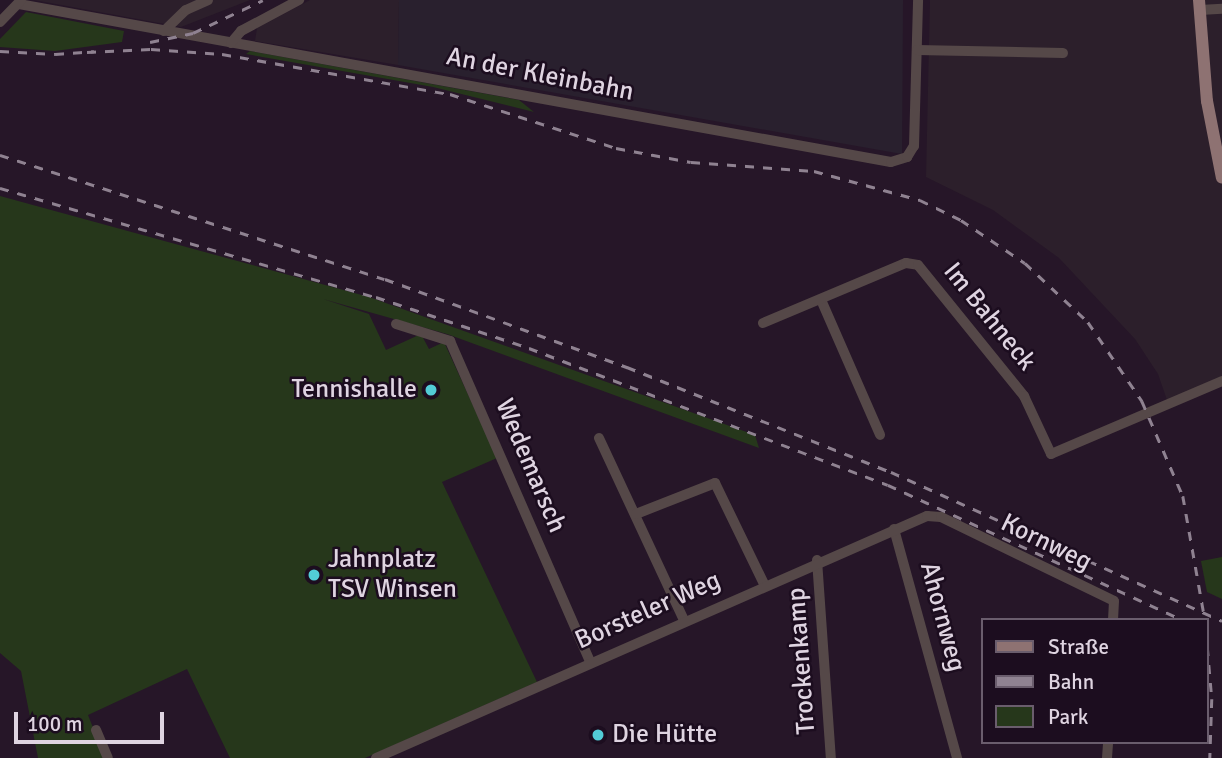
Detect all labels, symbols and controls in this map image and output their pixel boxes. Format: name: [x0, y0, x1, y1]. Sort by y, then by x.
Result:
street label: An der Kleinbahn: [444, 42, 636, 108]
street label: Im Bahneck: [936, 257, 1042, 377]
place label: Tennishalle: [291, 374, 417, 406]
marker: Tennishalle: [423, 382, 439, 398]
street label: Wedemarsch: [488, 394, 572, 538]
street label: Kornweg: [996, 508, 1096, 578]
place label: Jahnplatz TSV Winsen: [328, 544, 457, 606]
street label: Ahornweg: [912, 559, 972, 675]
street label: Borsteler Weg: [571, 565, 725, 657]
marker: Jahnplatz TSV Winsen: [306, 567, 322, 583]
street label: Trockenkamp: [781, 587, 823, 735]
legend: [981, 618, 1208, 744]
text: Straße: [1048, 634, 1109, 660]
text: Bahn: [1048, 669, 1094, 695]
scale bar: [18, 698, 168, 742]
text: Park: [1048, 704, 1088, 730]
text: 100 m: [27, 711, 82, 737]
place label: Die Hütte: [612, 719, 717, 751]
marker: Die Hütte: [590, 727, 606, 743]

